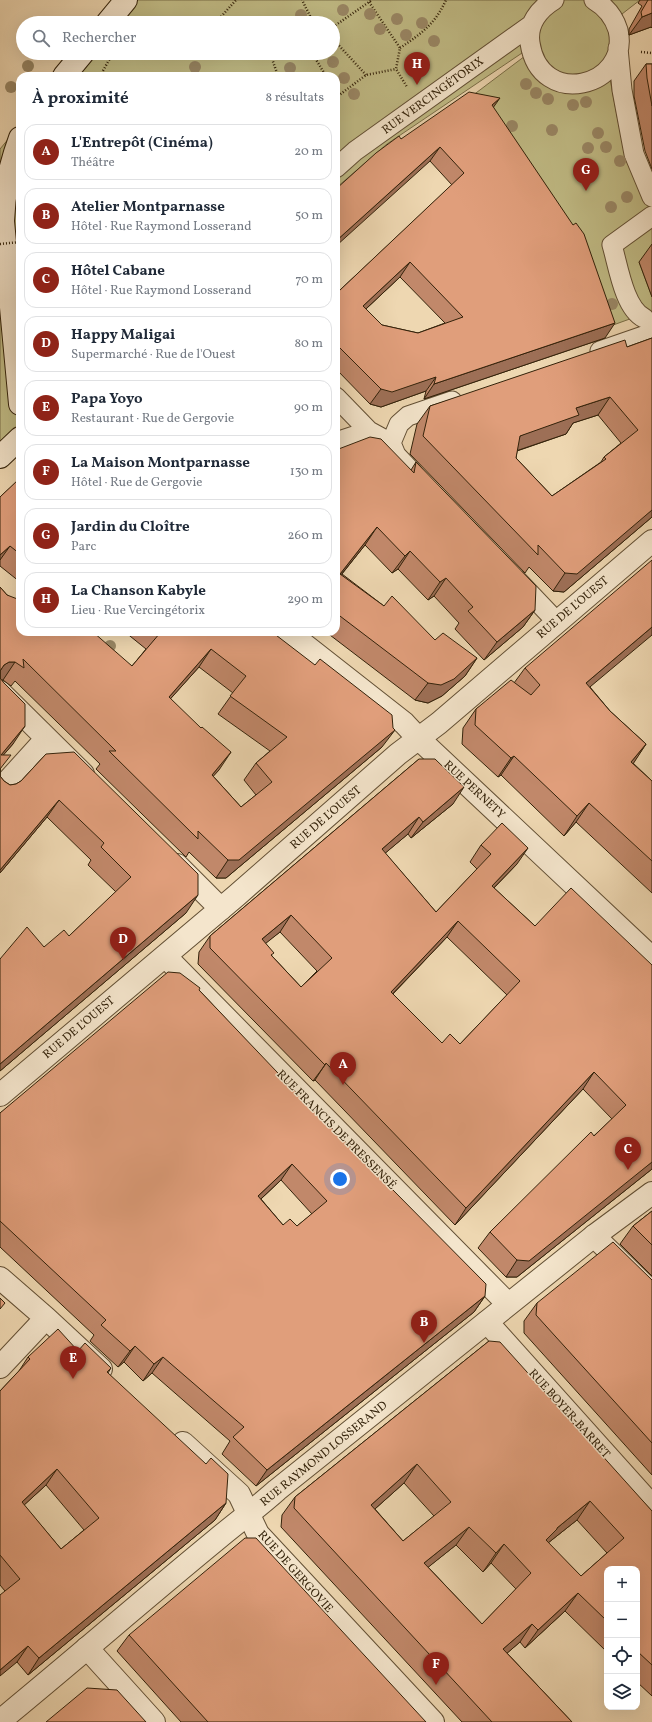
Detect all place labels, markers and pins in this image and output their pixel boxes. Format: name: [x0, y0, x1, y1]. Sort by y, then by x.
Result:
pin: H: [404, 52, 430, 85]
pin: G: [573, 158, 599, 191]
pin: D: [110, 927, 136, 960]
pin: A: [330, 1052, 356, 1085]
pin: C: [615, 1137, 641, 1170]
pin: B: [411, 1310, 437, 1343]
pin: E: [60, 1346, 86, 1379]
pin: F: [423, 1652, 449, 1685]

